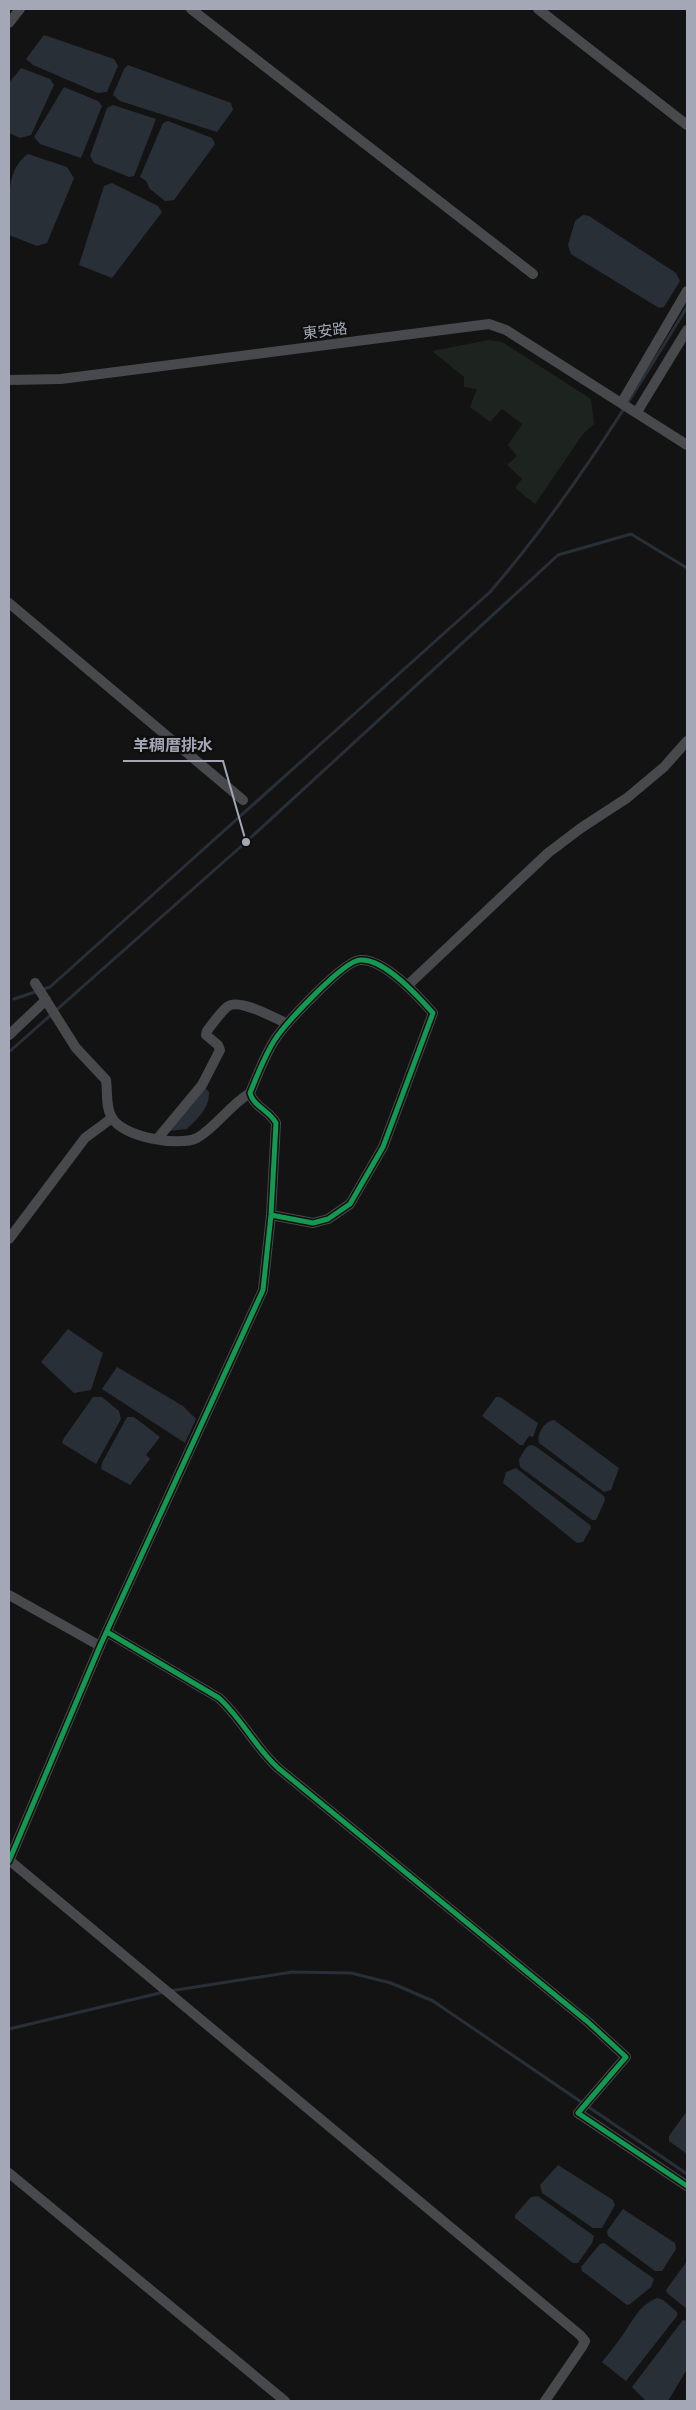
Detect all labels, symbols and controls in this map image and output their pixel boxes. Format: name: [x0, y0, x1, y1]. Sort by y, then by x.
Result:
street label: 東安路: [302, 319, 348, 343]
callout: 羊稠厝排水: [123, 730, 223, 761]
text: 羊稠厝排水: [133, 736, 213, 755]

